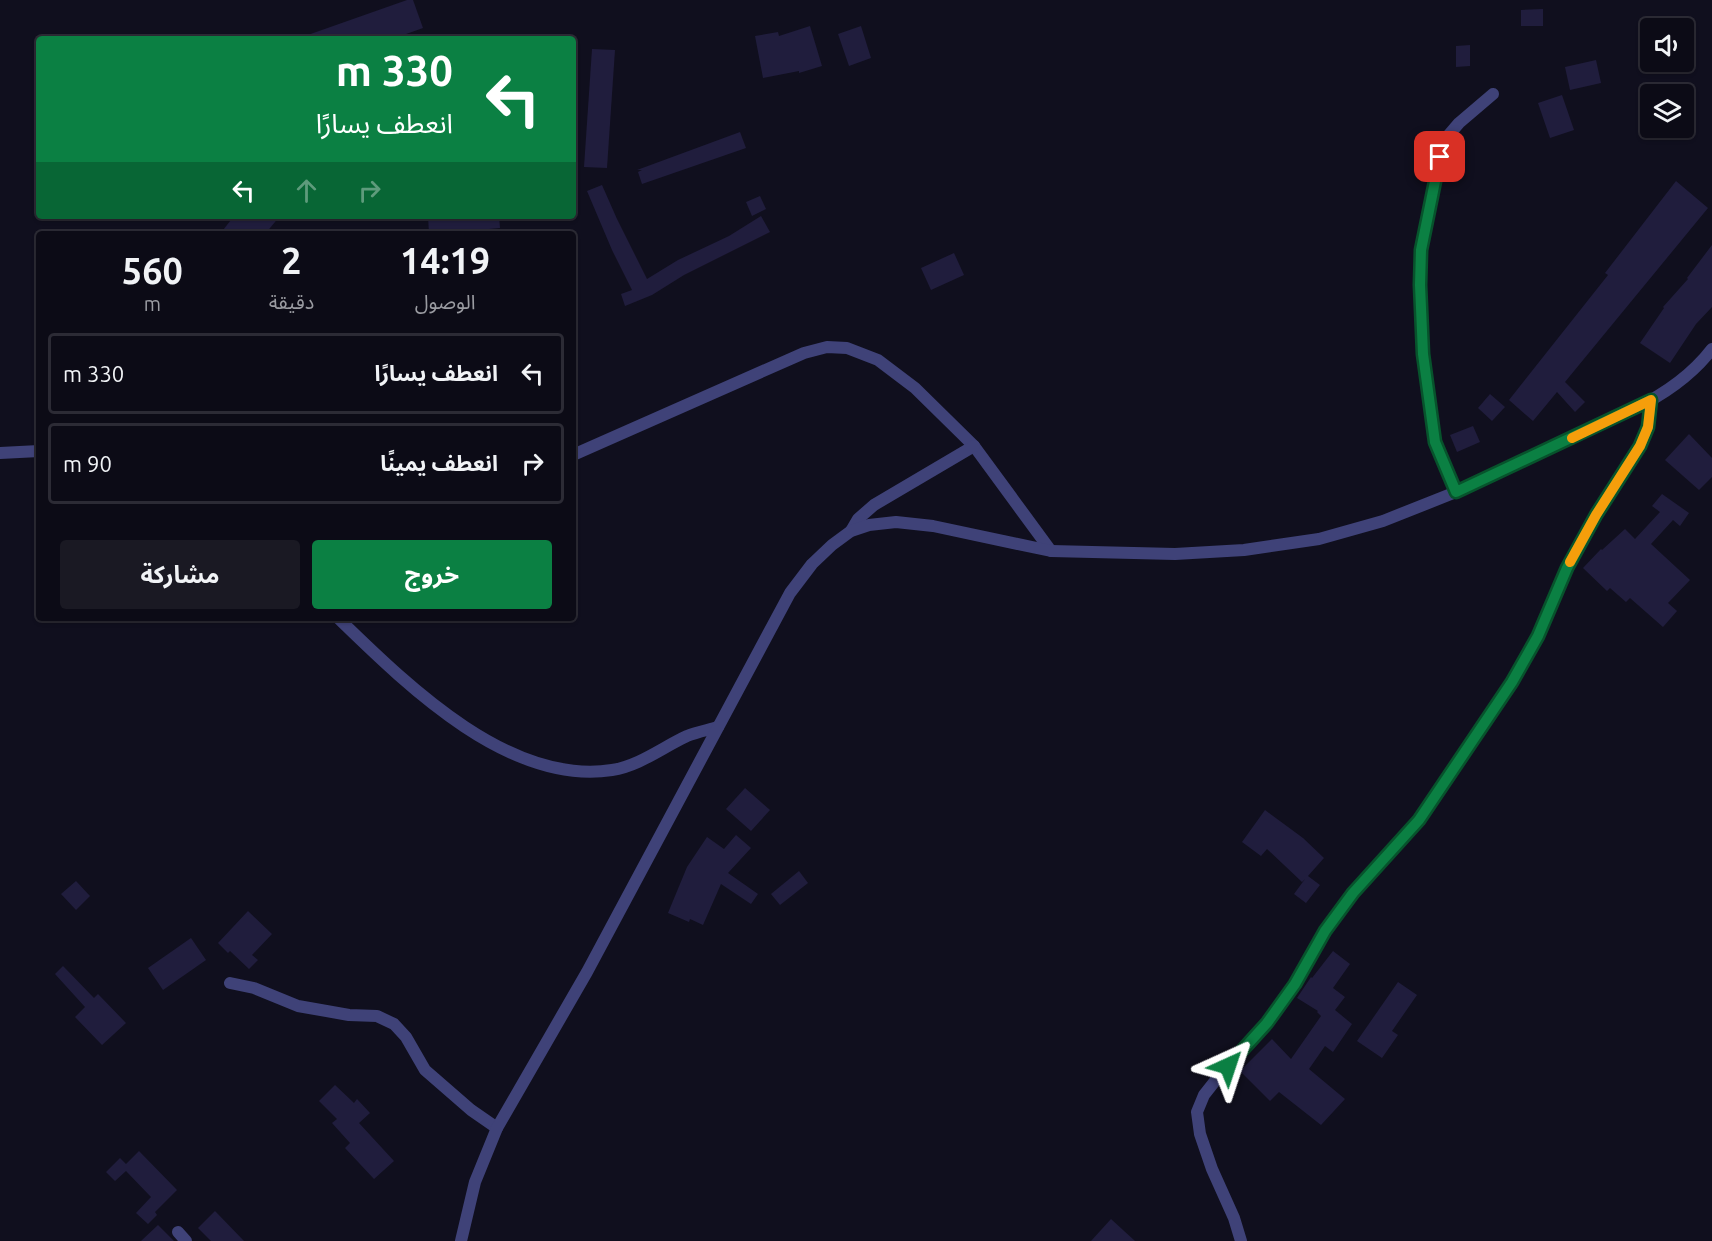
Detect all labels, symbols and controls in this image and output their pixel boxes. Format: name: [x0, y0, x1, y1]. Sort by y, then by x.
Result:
map controls: [1640, 18, 1694, 138]
button: sound: [1640, 18, 1694, 72]
text: 330 m: [336, 47, 453, 94]
icon: left: [474, 60, 552, 138]
button: layers: [1640, 84, 1694, 138]
text: انعطف يسارًا: [316, 108, 453, 138]
pin: [1414, 131, 1465, 182]
icon: arrive: [1423, 140, 1456, 173]
icon: left: [227, 174, 260, 207]
icon: ahead: [290, 174, 323, 207]
icon: right: [353, 174, 386, 207]
text: 2: [281, 240, 302, 281]
text: 14:19: [400, 240, 490, 281]
text: 560: [122, 250, 183, 291]
text: دقيقة: [269, 290, 314, 313]
text: الوصول: [415, 290, 476, 313]
text: m: [144, 292, 161, 315]
icon: left: [516, 357, 549, 390]
text: انعطف يسارًا: [375, 360, 498, 385]
text: 330 m: [63, 361, 124, 386]
icon: right: [516, 447, 549, 480]
text: انعطف يمينًا: [380, 450, 498, 475]
text: 90 m: [63, 451, 112, 476]
button: مشاركة: [60, 540, 300, 609]
button: خروج: [312, 540, 552, 609]
position arrow: [1196, 1034, 1260, 1098]

